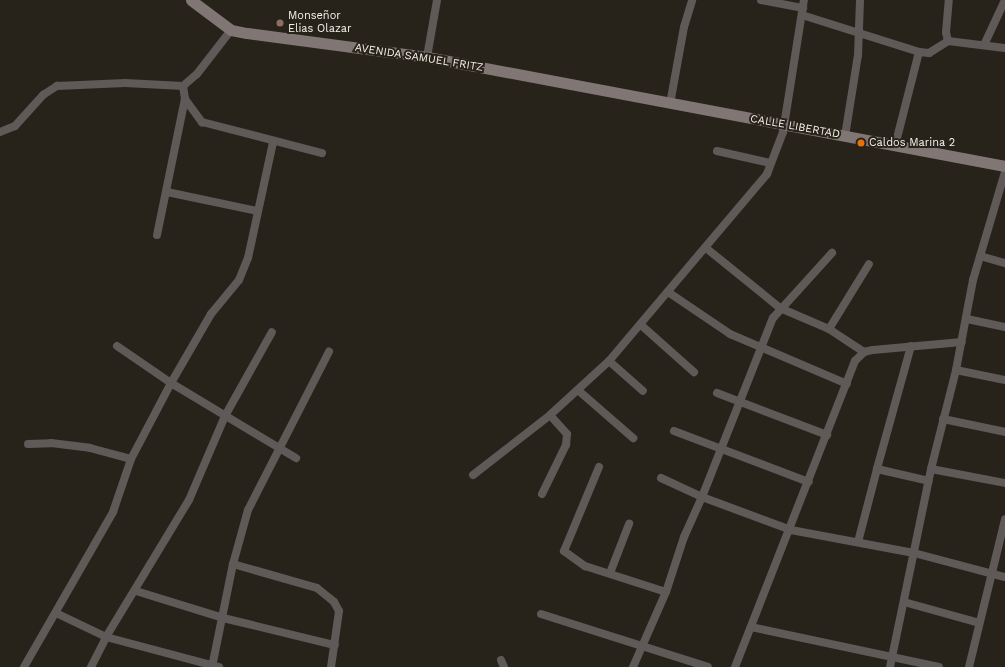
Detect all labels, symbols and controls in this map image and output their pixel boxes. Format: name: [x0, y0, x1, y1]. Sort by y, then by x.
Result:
place label: Monseñor Elias Olazar: [288, 10, 351, 36]
marker: Monseñor Elias Olazar: [275, 18, 285, 28]
street label: AVENIDA SAMUEL FRITZ: [354, 41, 484, 75]
street label: CALLE LIBERTAD: [749, 113, 841, 141]
place label: Caldos Marina 2: [869, 136, 955, 150]
marker: Caldos Marina 2: [856, 138, 866, 148]

